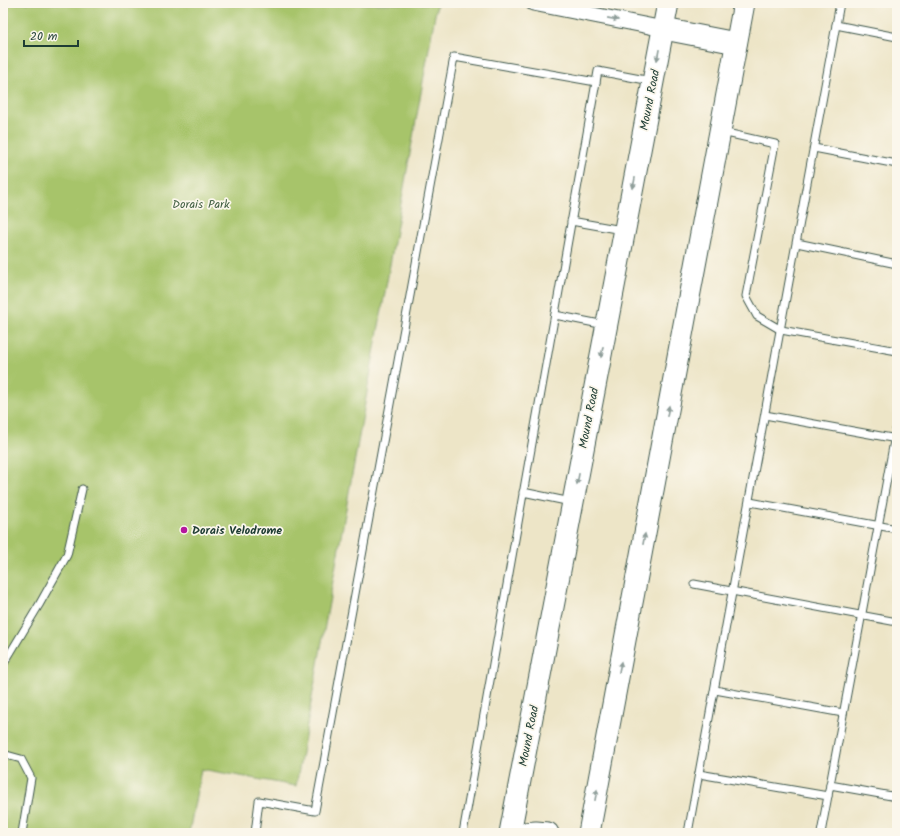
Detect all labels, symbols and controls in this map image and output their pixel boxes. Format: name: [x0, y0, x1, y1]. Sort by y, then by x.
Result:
one-way arrow: [606, 16, 619, 22]
scale bar: [24, 22, 78, 48]
text: 20 m: [30, 27, 58, 46]
one-way arrow: [655, 49, 661, 61]
street label: Mound Road: [635, 67, 665, 132]
one-way arrow: [631, 177, 637, 189]
park label: Dorais Park: [172, 195, 230, 214]
one-way arrow: [599, 346, 605, 358]
street label: Mound Road: [574, 385, 604, 450]
one-way arrow: [665, 405, 671, 417]
one-way arrow: [574, 473, 580, 486]
place label: Dorais Velodrome: [192, 521, 282, 540]
marker: Dorais Velodrome: [179, 525, 189, 535]
one-way arrow: [641, 533, 647, 545]
one-way arrow: [617, 661, 623, 673]
street label: Mound Road: [514, 703, 544, 768]
one-way arrow: [593, 789, 599, 801]

